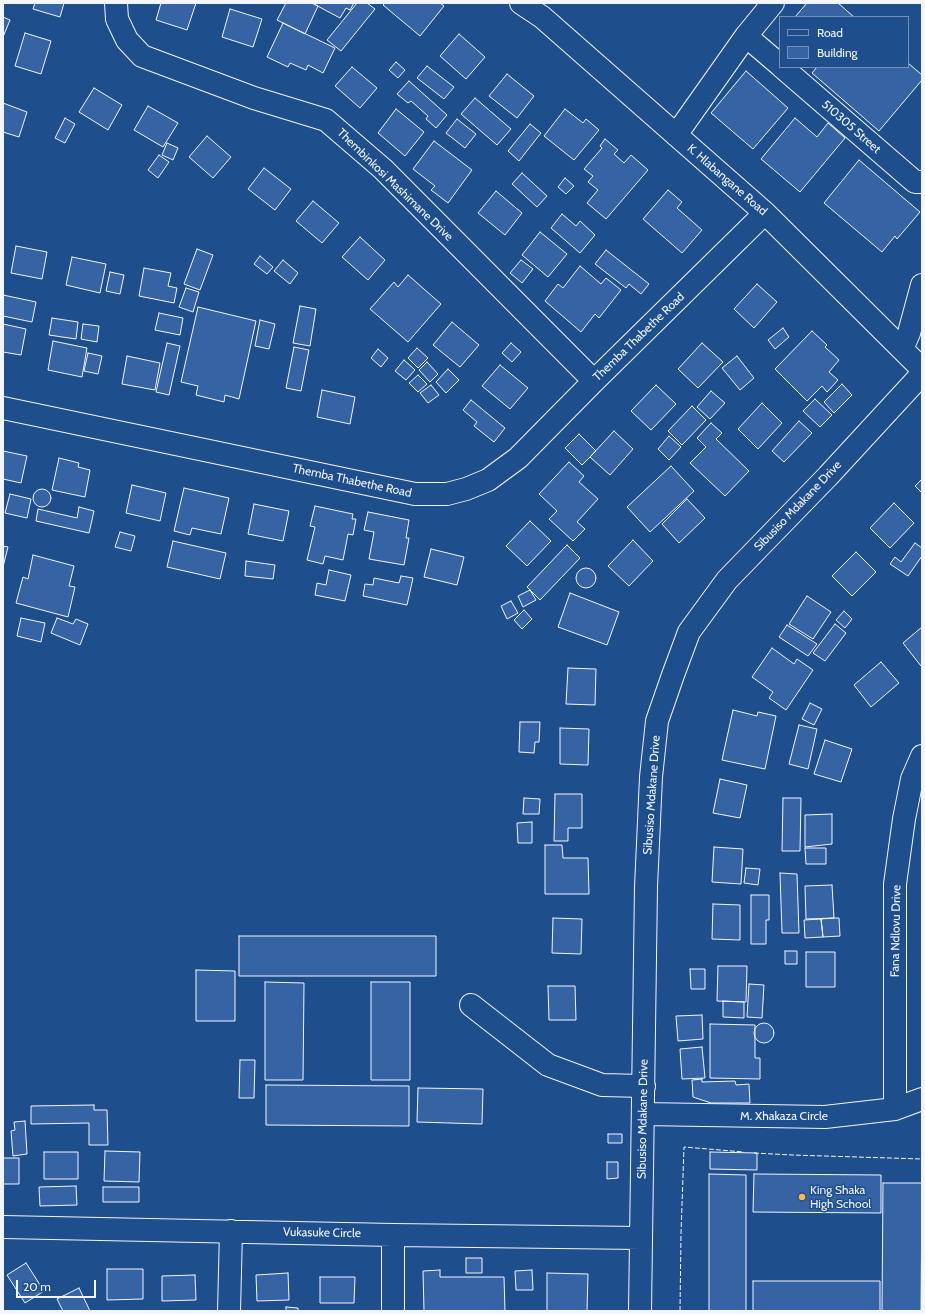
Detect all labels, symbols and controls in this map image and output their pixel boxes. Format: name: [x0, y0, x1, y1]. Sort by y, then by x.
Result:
legend: [779, 16, 909, 68]
text: Road: [817, 25, 843, 40]
text: Building: [817, 45, 858, 60]
street label: 510305 Street: [818, 97, 884, 157]
street label: Thembinkosi Mashimane Drive: [334, 126, 456, 244]
street label: K. Hlabangane Road: [684, 141, 770, 219]
street label: Themba Thabethe Road: [590, 290, 688, 384]
street label: Sibusiso Mdakane Drive: [751, 458, 845, 554]
street label: Themba Thabethe Road: [291, 461, 413, 501]
street label: Sibusiso Mdakane Drive: [641, 735, 663, 855]
street label: Fana Ndlovu Drive: [888, 885, 904, 977]
street label: Sibusiso Mdakane Drive: [635, 1059, 651, 1179]
street label: M. Xhakaza Circle: [740, 1109, 828, 1123]
place label: King Shaka High School: [810, 1183, 871, 1211]
marker: King Shaka High School: [797, 1192, 807, 1202]
street label: Vukasuke Circle: [283, 1225, 361, 1241]
scale bar: [18, 1272, 98, 1298]
text: 20 m: [23, 1279, 51, 1294]

